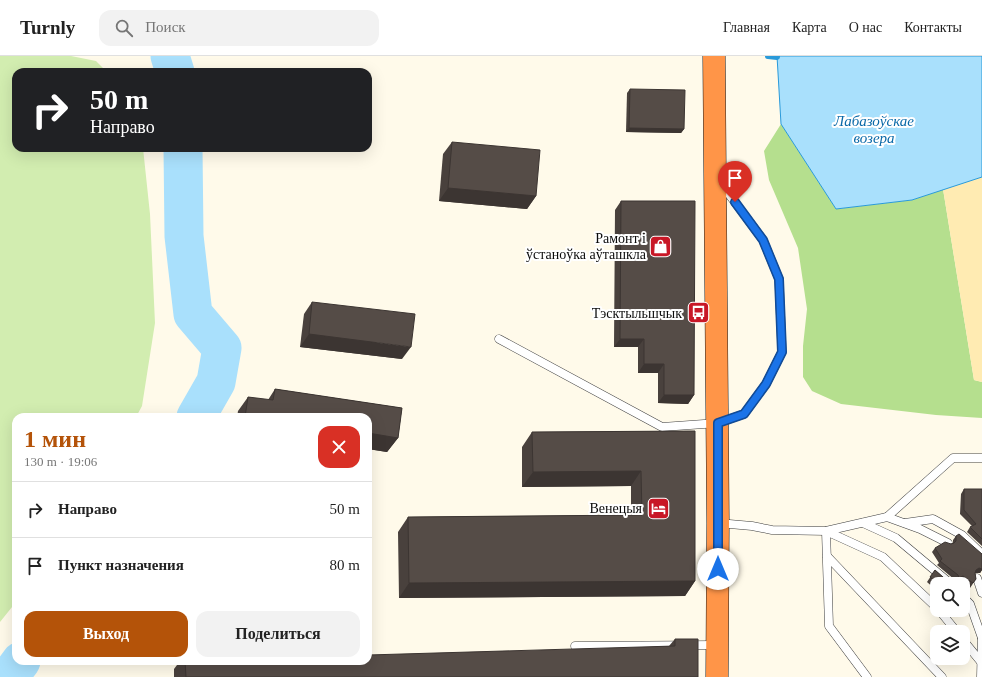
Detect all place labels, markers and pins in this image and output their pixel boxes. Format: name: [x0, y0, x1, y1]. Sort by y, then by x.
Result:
pin: [718, 161, 752, 202]
place label: Рамонт і ўстаноўка аўташкла: [526, 231, 647, 262]
shop icon: Рамонт і ўстаноўка аўташкла: [648, 233, 674, 259]
bus stop icon: Тэсктыльшчык: [685, 300, 711, 326]
place label: Тэсктыльшчык: [592, 306, 682, 321]
hotel icon: Венецыя: [645, 495, 671, 521]
place label: Венецыя: [589, 501, 643, 516]

